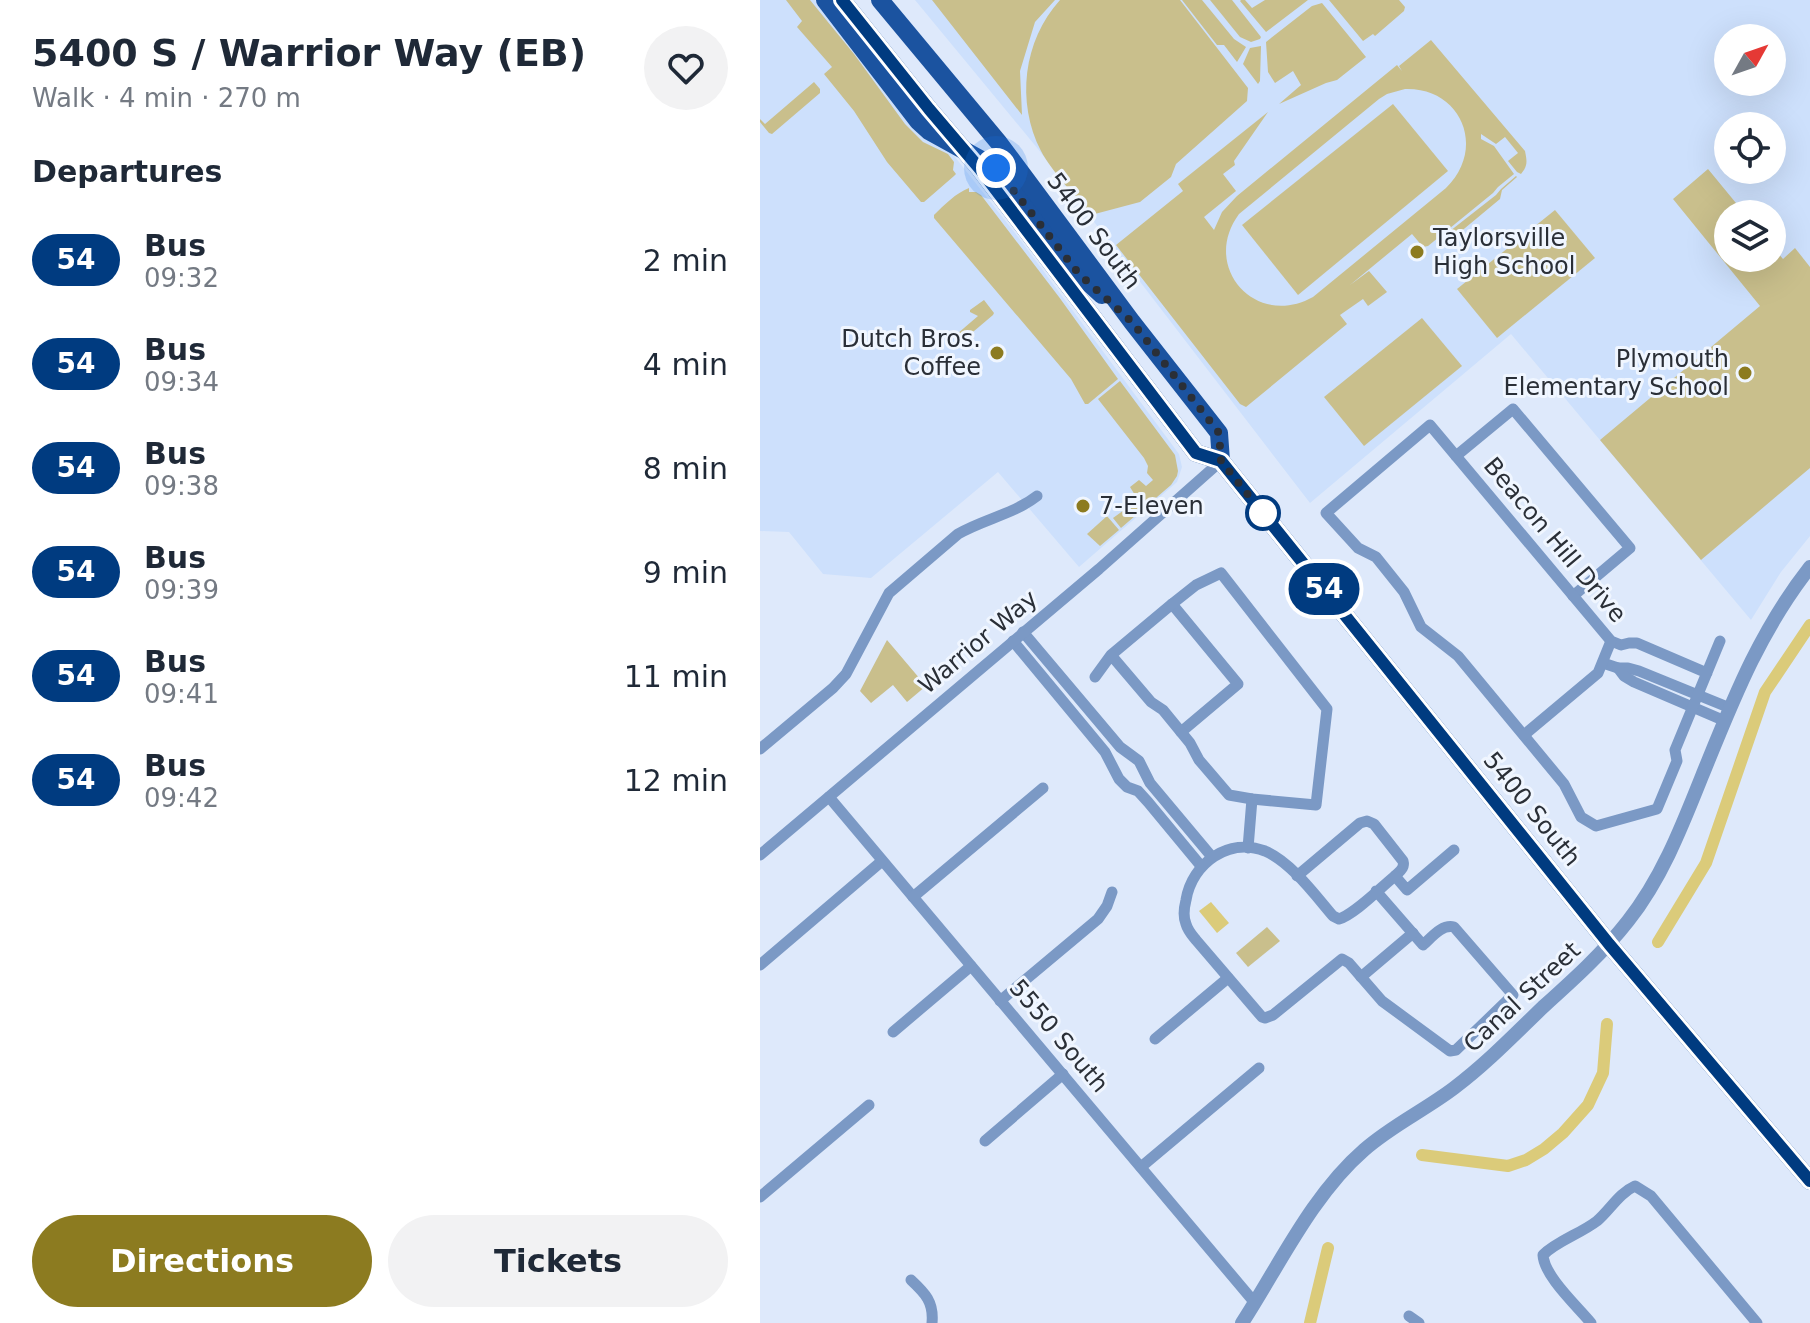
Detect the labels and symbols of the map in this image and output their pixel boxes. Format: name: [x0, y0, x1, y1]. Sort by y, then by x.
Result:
north arrow: [1714, 24, 1786, 96]
your location: [976, 148, 1016, 188]
street label: 5400 South: [1041, 167, 1147, 295]
place label: Taylorsville High School: [1432, 224, 1575, 280]
marker: Taylorsville High School: [1408, 243, 1426, 261]
place label: Dutch Bros. Coffee: [841, 325, 981, 381]
marker: Dutch Bros. Coffee: [988, 344, 1006, 362]
place label: Plymouth Elementary School: [1504, 345, 1729, 401]
marker: Plymouth Elementary School: [1736, 364, 1754, 382]
street label: Beacon Hill Drive: [1478, 452, 1632, 628]
place label: 7-Eleven: [1099, 492, 1204, 520]
unlabelled marker: [1246, 496, 1280, 530]
marker: 7-Eleven: [1074, 497, 1092, 515]
line badge: 54: [1288, 563, 1360, 615]
street label: Warrior Way: [913, 584, 1043, 700]
street label: 5400 South: [1478, 746, 1586, 872]
street label: Canal Street: [1458, 936, 1586, 1058]
street label: 5550 South: [1004, 974, 1114, 1098]

